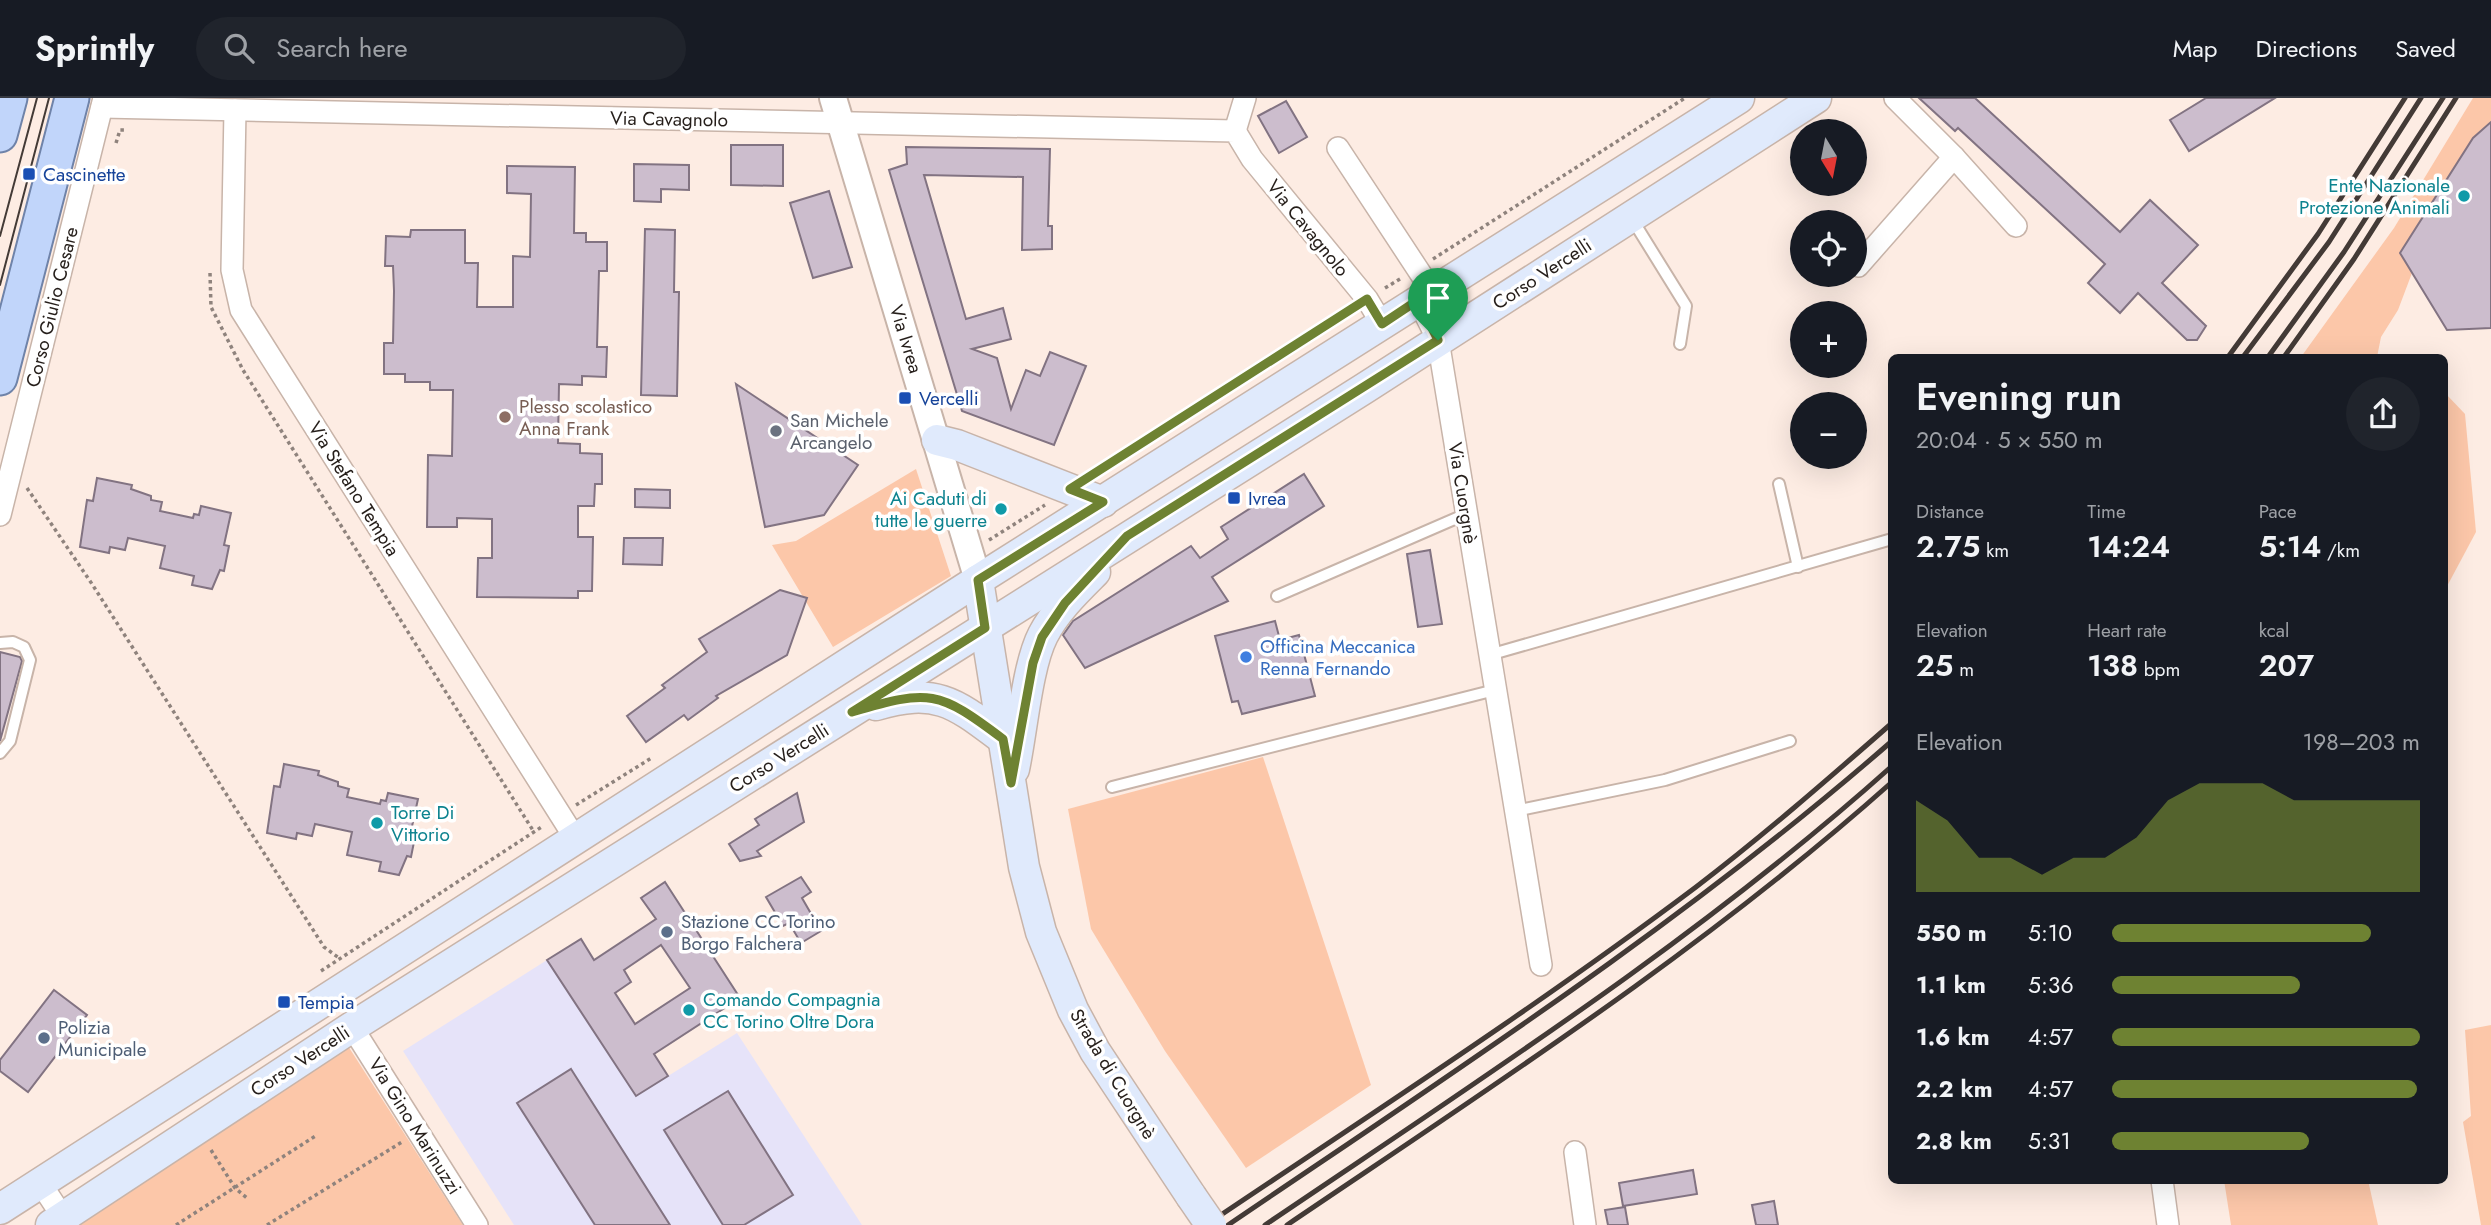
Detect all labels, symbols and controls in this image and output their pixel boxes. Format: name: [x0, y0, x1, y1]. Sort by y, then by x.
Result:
search box: [196, 17, 686, 80]
text: Sprintly: [35, 25, 154, 72]
icon: search: [220, 29, 258, 67]
text: Search here: [276, 29, 408, 67]
text: Map: [2173, 31, 2218, 66]
text: Directions: [2256, 31, 2357, 66]
text: Saved: [2395, 31, 2456, 66]
street label: Via Cavagnolo: [610, 104, 728, 134]
north arrow: [1790, 119, 1867, 196]
map controls: [1790, 119, 1867, 469]
place label: Cascinette: [43, 161, 126, 188]
marker: Cascinette: [21, 166, 37, 182]
place label: Ente Nazionale Protezione Animali: [2299, 172, 2450, 221]
street label: Via Cavagnolo: [1260, 174, 1356, 282]
marker: Ente Nazionale Protezione Animali: [2456, 188, 2472, 204]
button: locate: [1790, 210, 1867, 287]
street label: Corso Giulio Cesare: [19, 224, 85, 390]
street label: Corso Vercelli: [1487, 232, 1597, 316]
pin: [1408, 268, 1468, 340]
icon: arrive: [1419, 279, 1457, 317]
street label: Via Ivrea: [883, 301, 929, 377]
button: +: [1790, 301, 1867, 378]
text: Evening run: [1916, 369, 2122, 424]
button: share: [2346, 377, 2420, 451]
place label: Vercelli: [919, 385, 979, 412]
marker: Vercelli: [897, 390, 913, 406]
button: −: [1790, 392, 1867, 469]
place label: Plesso scolastico Anna Frank: [519, 393, 652, 442]
place label: San Michele Arcangelo: [790, 407, 889, 456]
marker: Plesso scolastico Anna Frank: [497, 409, 513, 425]
street label: Via Stefano Tempia: [302, 416, 406, 562]
marker: San Michele Arcangelo: [768, 423, 784, 439]
text: 20:04 · 5 × 550 m: [1916, 423, 2103, 457]
street label: Via Cuorgnè: [1442, 440, 1484, 546]
place label: Ai Caduti di tutte le guerre: [875, 485, 987, 534]
place label: Ivrea: [1248, 485, 1286, 512]
marker: Ivrea: [1226, 490, 1242, 506]
text: Distance: [1916, 498, 1984, 525]
text: Time: [2087, 498, 2126, 525]
text: Pace: [2259, 498, 2297, 525]
marker: Ai Caduti di tutte le guerre: [993, 501, 1009, 517]
text: 2.75: [1916, 525, 1980, 568]
text: 14:24: [2087, 525, 2170, 568]
text: 5:14: [2259, 525, 2321, 568]
text: km: [1980, 537, 2009, 564]
text: /km: [2321, 537, 2360, 564]
text: Elevation: [1916, 617, 1988, 644]
text: Heart rate: [2087, 617, 2167, 644]
text: kcal: [2259, 617, 2289, 644]
place label: Officina Meccanica Renna Fernando: [1260, 633, 1415, 682]
text: 25: [1916, 644, 1953, 687]
text: 138: [2087, 644, 2138, 687]
text: 207: [2259, 644, 2314, 687]
marker: Officina Meccanica Renna Fernando: [1238, 649, 1254, 665]
text: m: [1953, 656, 1974, 683]
text: bpm: [2138, 656, 2180, 683]
street label: Corso Vercelli: [724, 717, 834, 799]
text: Elevation: [1916, 725, 2003, 759]
text: 198–203 m: [2303, 725, 2420, 759]
place label: Torre Di Vittorio: [391, 799, 454, 848]
marker: Torre Di Vittorio: [369, 815, 385, 831]
place label: Stazione CC Torino Borgo Falchera: [681, 908, 835, 957]
text: 550 m: [1916, 916, 1987, 950]
text: 5:10: [2028, 916, 2072, 950]
marker: Stazione CC Torino Borgo Falchera: [659, 924, 675, 940]
text: 1.1 km: [1916, 968, 1986, 1002]
text: 5:36: [2028, 968, 2074, 1002]
place label: Comando Compagnia CC Torino Oltre Dora: [703, 986, 880, 1035]
place label: Tempia: [298, 989, 354, 1016]
marker: Tempia: [276, 994, 292, 1010]
marker: Comando Compagnia CC Torino Oltre Dora: [681, 1002, 697, 1018]
street label: Strada di Cuorgnè: [1063, 1004, 1163, 1145]
place label: Polizia Municipale: [58, 1014, 147, 1063]
street label: Corso Vercelli: [245, 1019, 355, 1103]
text: 1.6 km: [1916, 1020, 1990, 1054]
text: 4:57: [2028, 1020, 2073, 1054]
marker: Polizia Municipale: [36, 1030, 52, 1046]
street label: Via Gino Marinuzzi: [362, 1052, 468, 1200]
text: 2.2 km: [1916, 1072, 1993, 1106]
text: 4:57: [2028, 1072, 2073, 1106]
text: 2.8 km: [1916, 1124, 1992, 1158]
text: 5:31: [2028, 1124, 2071, 1158]

